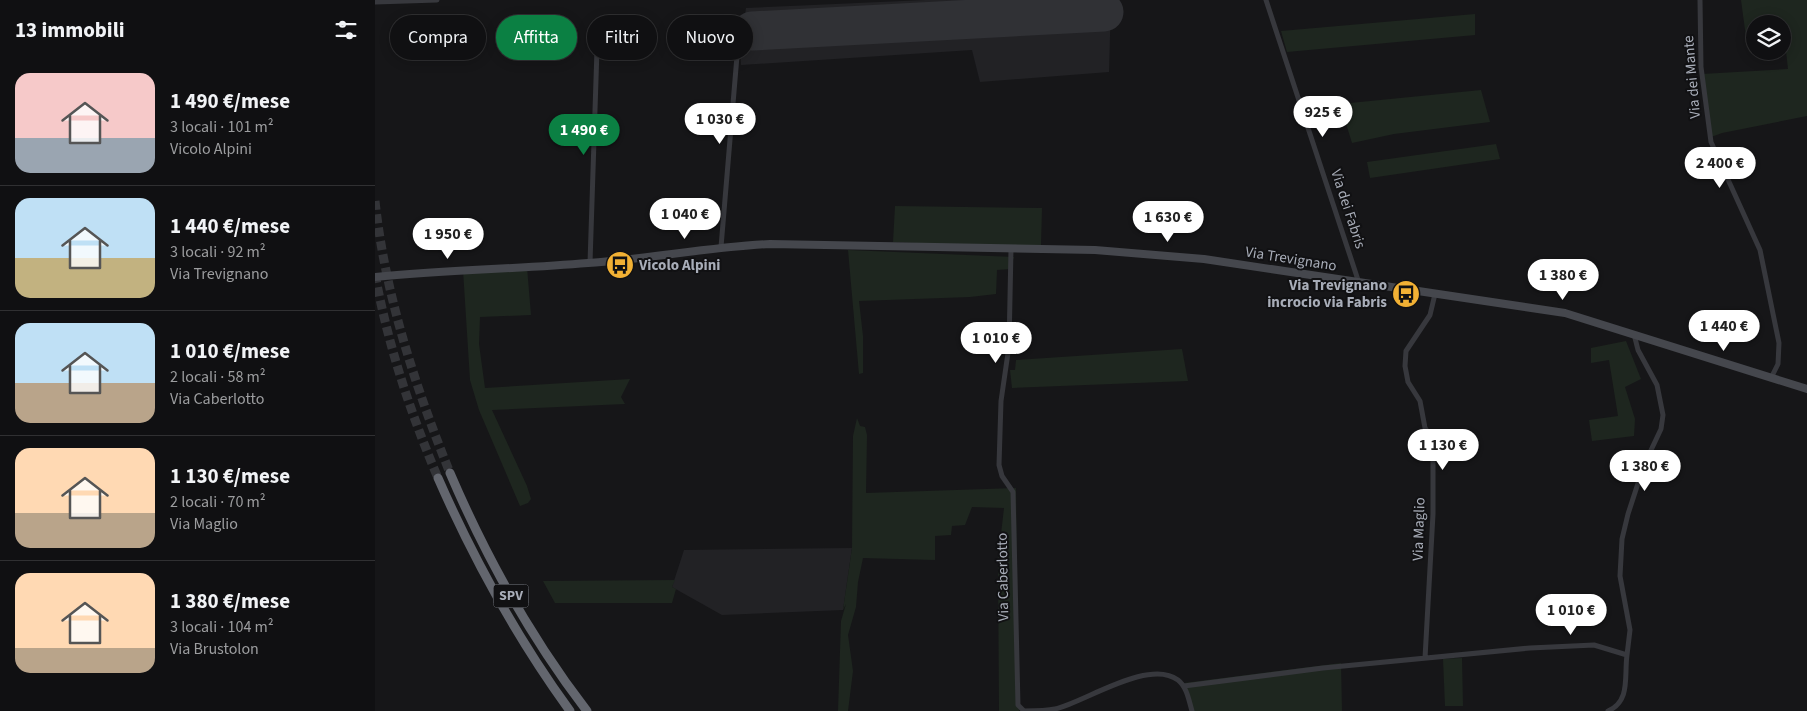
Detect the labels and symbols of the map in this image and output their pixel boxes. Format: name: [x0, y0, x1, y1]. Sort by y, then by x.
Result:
street label: Via dei Mante: [1678, 35, 1706, 119]
pin: 925 €: [1288, 96, 1358, 138]
pin: 1 030 €: [674, 102, 766, 145]
pin: 1 490 €: [538, 114, 630, 156]
pin: 2 400 €: [1674, 146, 1766, 189]
street label: Via dei Fabris: [1325, 167, 1371, 251]
pin: 1 040 €: [639, 198, 731, 240]
pin: 1 630 €: [1122, 200, 1214, 243]
pin: 1 950 €: [402, 218, 494, 260]
street label: Via Trevignano: [1244, 241, 1338, 277]
bus stop icon: Vicolo Alpini: [605, 250, 635, 280]
place label: Vicolo Alpini: [638, 255, 720, 276]
pin: 1 380 €: [1517, 258, 1609, 301]
place label: Via Trevignano incrocio via Fabris: [1267, 275, 1387, 313]
bus stop icon: Via Trevignano incrocio via Fabris: [1391, 279, 1421, 309]
pin: 1 440 €: [1678, 310, 1770, 352]
pin: 1 010 €: [950, 322, 1042, 364]
pin: 1 130 €: [1397, 428, 1489, 471]
pin: 1 380 €: [1599, 450, 1691, 492]
street label: Via Maglio: [1407, 497, 1431, 561]
street label: Via Caberlotto: [992, 533, 1014, 621]
road number: SPV: [493, 584, 529, 608]
pin: 1 010 €: [1525, 594, 1617, 636]

